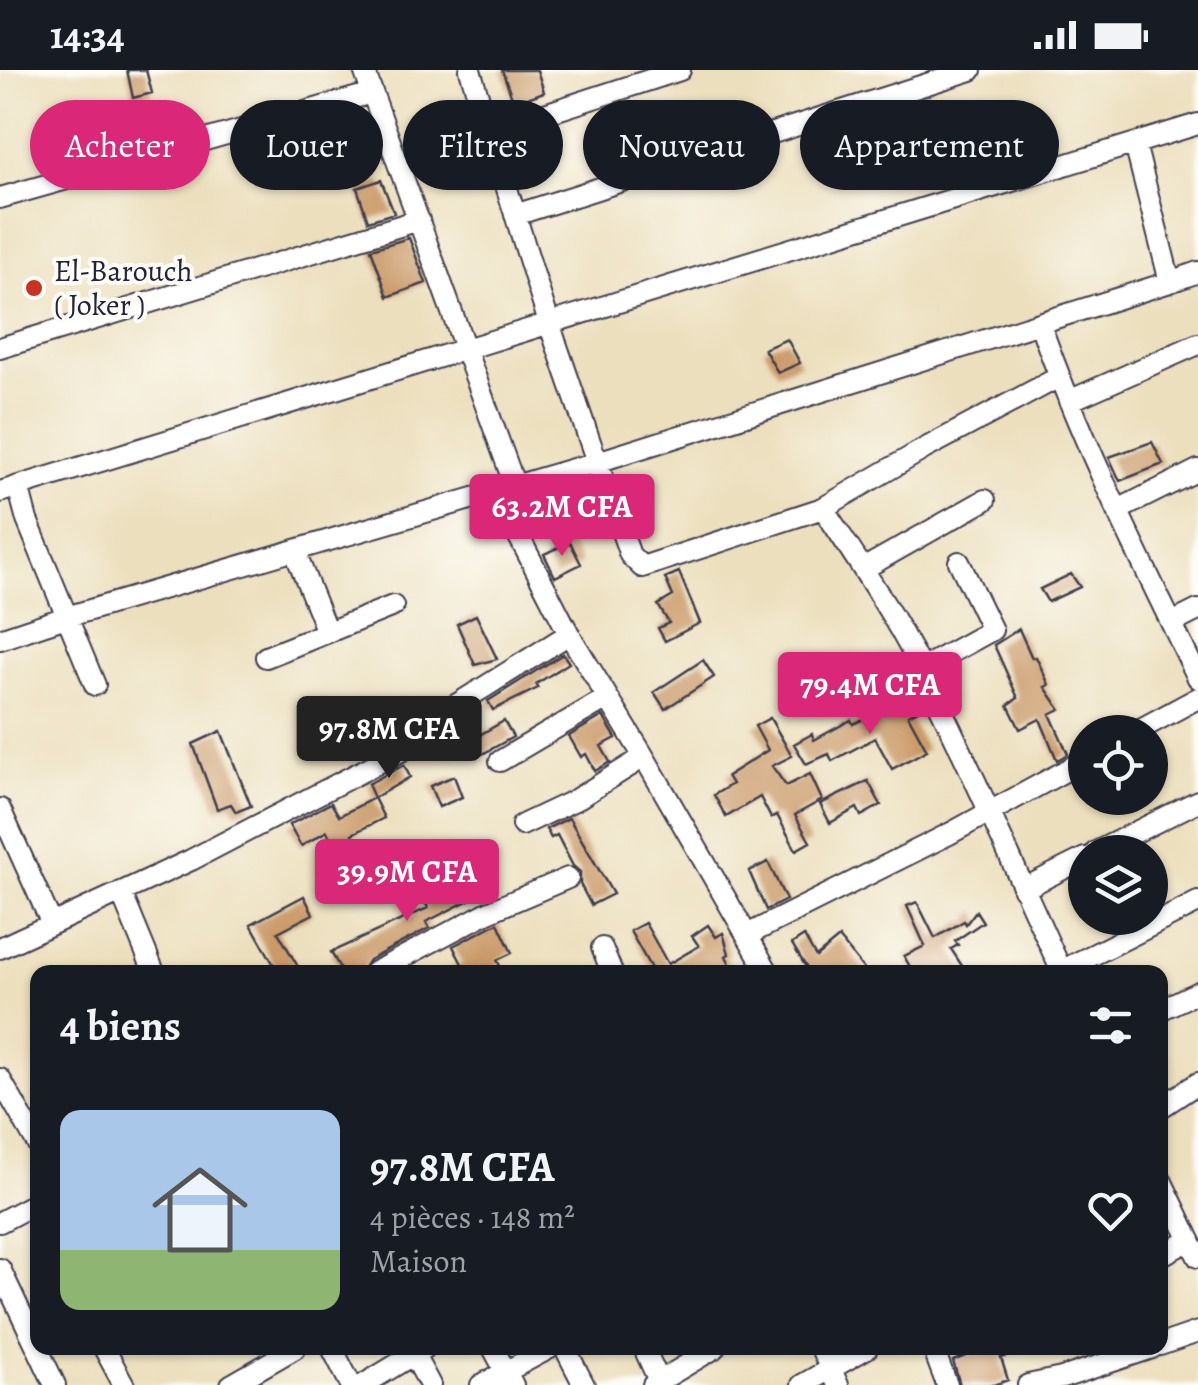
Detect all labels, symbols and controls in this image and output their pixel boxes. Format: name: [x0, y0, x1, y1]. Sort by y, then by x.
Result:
text: 14:34: [50, 9, 125, 61]
chip: Acheter: [30, 100, 210, 190]
chip: Louer: [230, 100, 383, 190]
chip: Filtres: [403, 100, 563, 190]
chip: Nouveau: [583, 100, 780, 190]
chip: Appartement: [800, 100, 1059, 190]
place label: El-Barouch ( Joker ): [54, 251, 193, 325]
marker: El-Barouch ( Joker ): [23, 277, 45, 299]
pin: 63.2M CFA: [448, 474, 676, 559]
text: 63.2M CFA: [492, 484, 632, 528]
pin: 79.4M CFA: [756, 652, 984, 737]
text: 79.4M CFA: [800, 662, 940, 706]
pin: 97.8M CFA: [275, 696, 503, 781]
text: 97.8M CFA: [319, 706, 459, 750]
map controls: [1068, 715, 1168, 935]
button: locate: [1068, 715, 1168, 815]
button: layers: [1068, 835, 1168, 935]
pin: 39.9M CFA: [293, 839, 521, 924]
text: 39.9M CFA: [337, 849, 477, 893]
text: 4 biens: [60, 997, 181, 1054]
icon: filters: [1083, 998, 1138, 1053]
text: 97.8M CFA: [370, 1138, 555, 1195]
icon: home: [140, 1150, 260, 1270]
icon: heart: [1083, 1183, 1138, 1238]
text: 4 pièces · 148 m²: [370, 1195, 575, 1239]
text: Maison: [370, 1239, 467, 1283]

